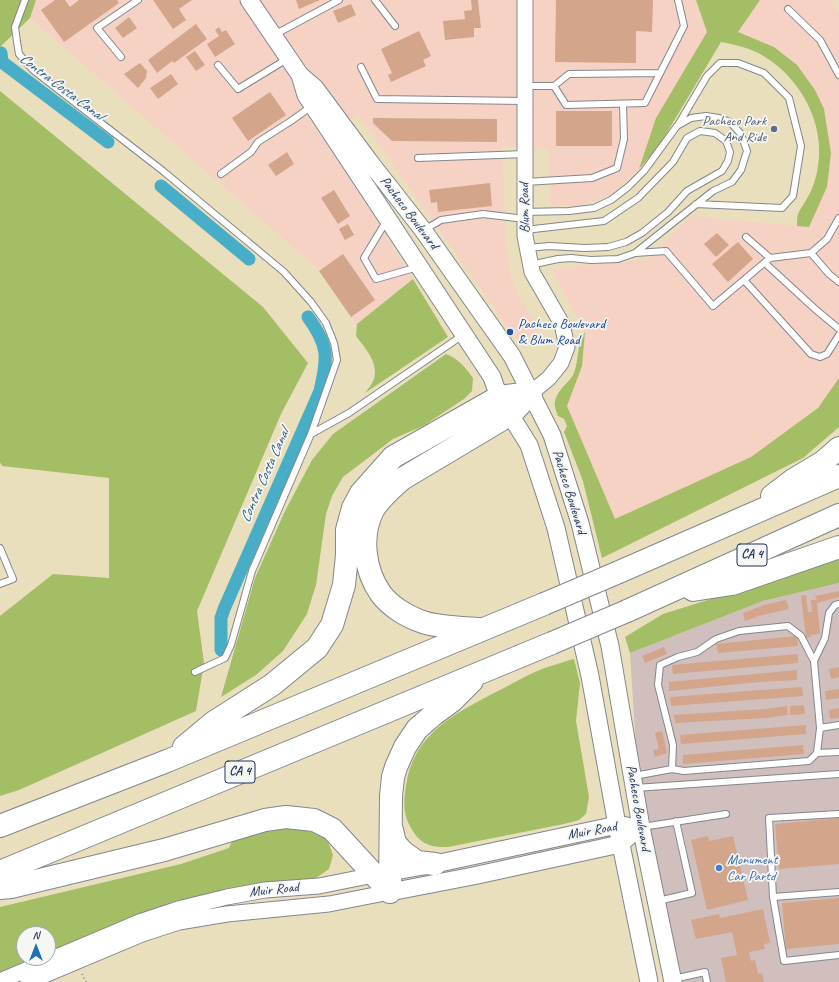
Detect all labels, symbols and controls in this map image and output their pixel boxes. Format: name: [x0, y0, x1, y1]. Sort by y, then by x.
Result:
water label: Contra Costa Canal: [16, 50, 106, 124]
place label: Pacheco Park And Ride: [702, 113, 766, 146]
marker: Pacheco Park And Ride: [769, 124, 779, 134]
street label: Pacheco Boulevard: [376, 173, 442, 253]
street label: Blum Road: [516, 183, 534, 233]
place label: Pacheco Boulevard & Blum Road: [518, 316, 605, 348]
marker: Pacheco Boulevard & Blum Road: [505, 327, 515, 337]
water label: Contra Costa Canal: [236, 427, 294, 525]
street label: Pacheco Boulevard: [548, 448, 590, 536]
road number: CA 4: [737, 544, 767, 566]
road number: CA 4: [225, 761, 255, 783]
street label: Pacheco Boulevard: [622, 764, 654, 852]
street label: Muir Road: [566, 818, 618, 844]
place label: Monument Car Partd: [727, 852, 778, 884]
marker: Monument Car Partd: [714, 863, 724, 873]
street label: Muir Road: [248, 879, 300, 901]
north arrow: [16, 926, 56, 966]
text: N: [33, 928, 39, 942]

